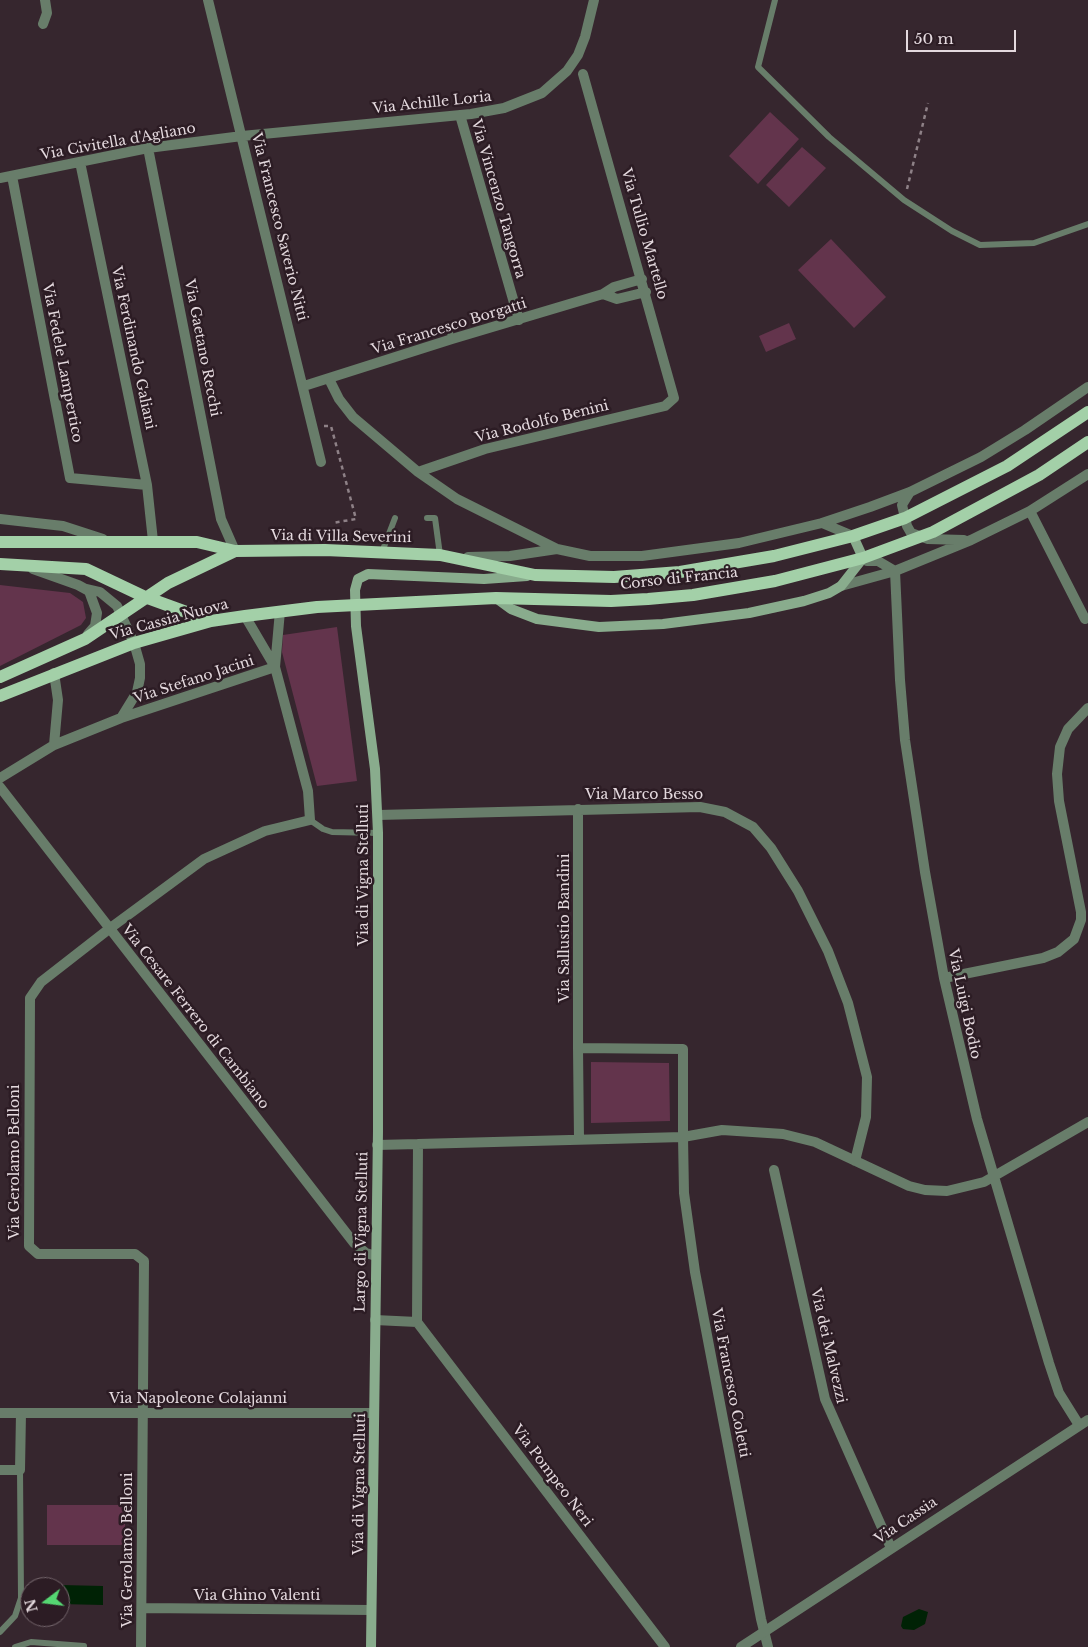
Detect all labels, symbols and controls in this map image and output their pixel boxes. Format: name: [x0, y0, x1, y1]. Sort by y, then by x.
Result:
scale bar: [908, 20, 1018, 52]
text: 50 m: [914, 29, 954, 48]
street label: Via Achille Loria: [372, 88, 492, 118]
street label: Via Vincenzo Tangorra: [467, 118, 529, 280]
street label: Via Civitella d'Agliano: [39, 120, 197, 164]
street label: Via Francesco Saverio Nitti: [247, 131, 311, 323]
street label: Via Tullio Martello: [617, 167, 671, 301]
street label: Via Ferdinando Galiani: [108, 265, 158, 431]
street label: Via Gaetano Recchi: [180, 278, 224, 418]
street label: Via Fedele Lampertico: [38, 282, 86, 444]
street label: Via Francesco Borgatti: [369, 295, 529, 359]
street label: Via Rodolfo Benini: [474, 397, 610, 447]
street label: Via di Villa Severini: [270, 527, 412, 547]
street label: Corso di Francia: [619, 564, 739, 594]
street label: Via Cassia Nuova: [108, 596, 230, 644]
street label: Via Stefano Jacini: [132, 653, 256, 707]
street label: Via Marco Besso: [585, 787, 703, 803]
street label: Via di Vigna Stelluti: [356, 804, 372, 946]
street label: Via Sallustio Bandini: [557, 853, 573, 1003]
street label: Via Cesare Ferrero di Cambiano: [118, 921, 272, 1113]
street label: Via Luigi Bodio: [944, 947, 984, 1061]
street label: Via Gerolamo Belloni: [7, 1084, 23, 1240]
street label: Largo di Vigna Stelluti: [352, 1152, 372, 1312]
street label: Via dei Malvezzi: [807, 1287, 849, 1405]
street label: Via Francesco Coletti: [707, 1307, 753, 1459]
street label: Via Napoleone Colajanni: [109, 1391, 287, 1407]
street label: Via di Vigna Stelluti: [350, 1413, 370, 1555]
street label: Via Pompeo Neri: [508, 1422, 596, 1530]
street label: Via Gerolamo Belloni: [120, 1472, 136, 1628]
street label: Via Cassia: [872, 1494, 940, 1548]
north arrow: [20, 1577, 70, 1627]
street label: Via Ghino Valenti: [194, 1588, 320, 1604]
text: N: [21, 1597, 42, 1614]

